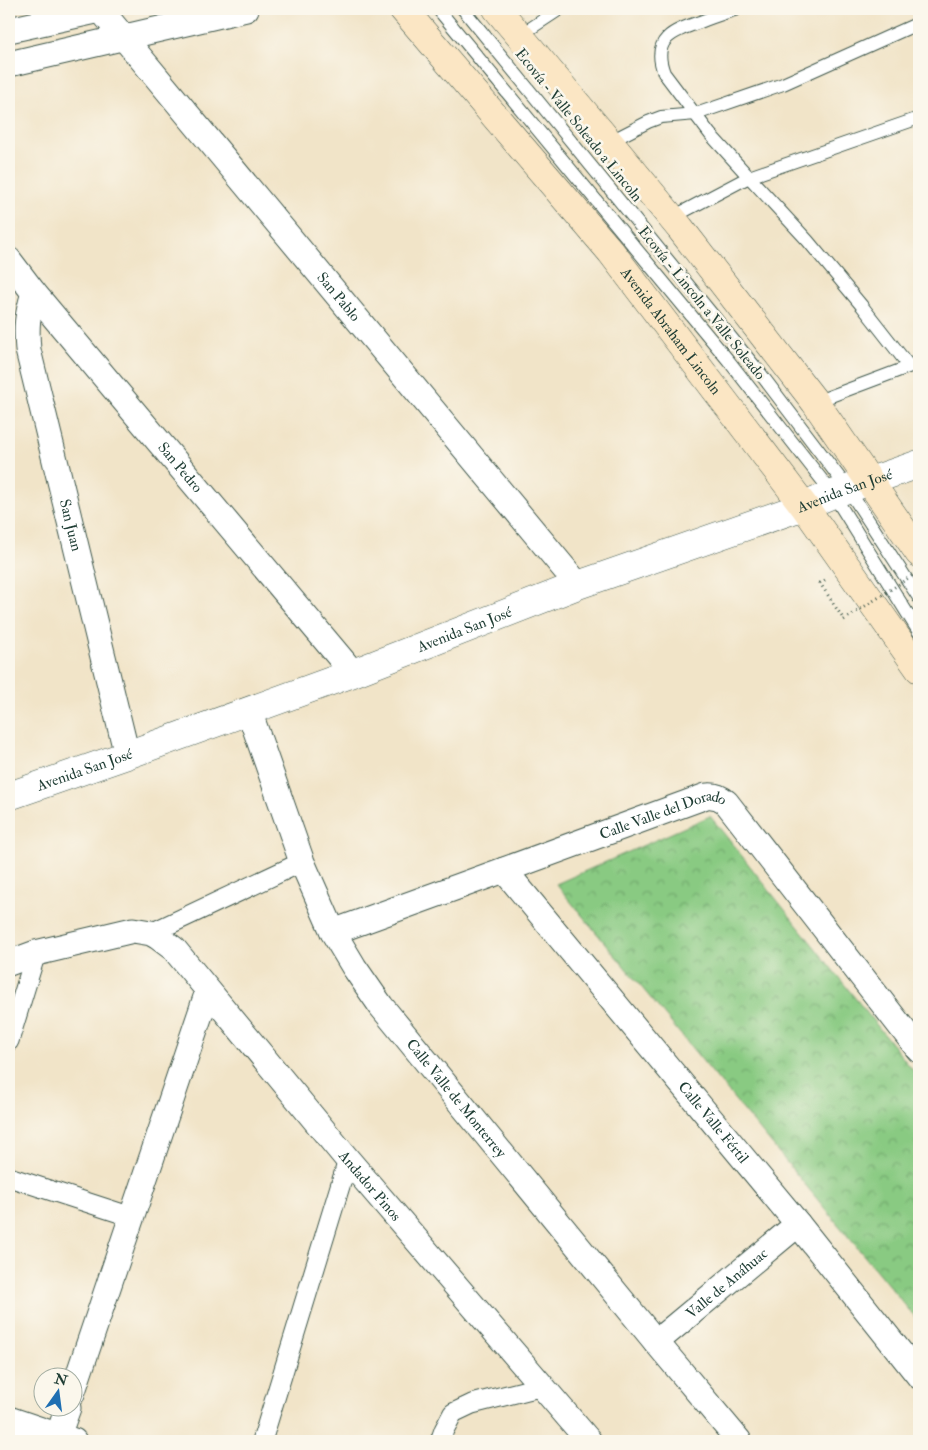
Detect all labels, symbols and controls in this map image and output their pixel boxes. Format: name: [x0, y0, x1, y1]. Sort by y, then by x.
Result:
street label: Ecovía - Valle Soleado a Lincoln: [511, 45, 647, 206]
street label: Ecovía - Lincoln a Valle Soleado: [634, 223, 769, 384]
street label: Avenida Abraham Lincoln: [616, 263, 725, 399]
street label: San Pablo: [313, 269, 364, 326]
street label: San Pedro: [153, 438, 207, 497]
street label: Avenida San José: [794, 465, 896, 518]
street label: San Juan: [55, 497, 86, 553]
street label: Avenida San José: [414, 603, 515, 657]
street label: Avenida San José: [33, 745, 136, 796]
street label: Calle Valle del Dorado: [597, 787, 730, 844]
street label: Calle Valle de Monterrey: [402, 1035, 511, 1162]
street label: Calle Valle Fértil: [674, 1078, 753, 1167]
street label: Andador Pinos: [333, 1146, 405, 1225]
street label: Valle de Anáhuac: [682, 1244, 772, 1323]
north arrow: [32, 1368, 82, 1418]
text: N: [52, 1370, 70, 1390]

